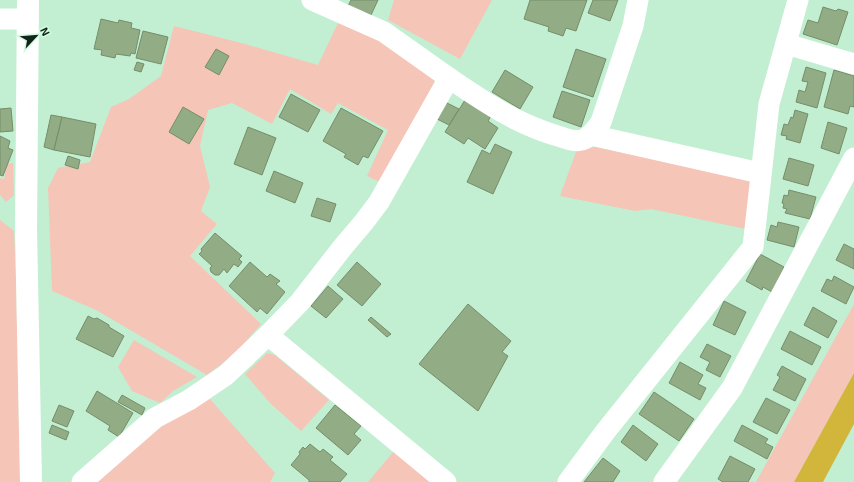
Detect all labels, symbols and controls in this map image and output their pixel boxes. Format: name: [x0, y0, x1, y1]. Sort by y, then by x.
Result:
north arrow: [16, 16, 56, 56]
text: N: [38, 25, 53, 38]

